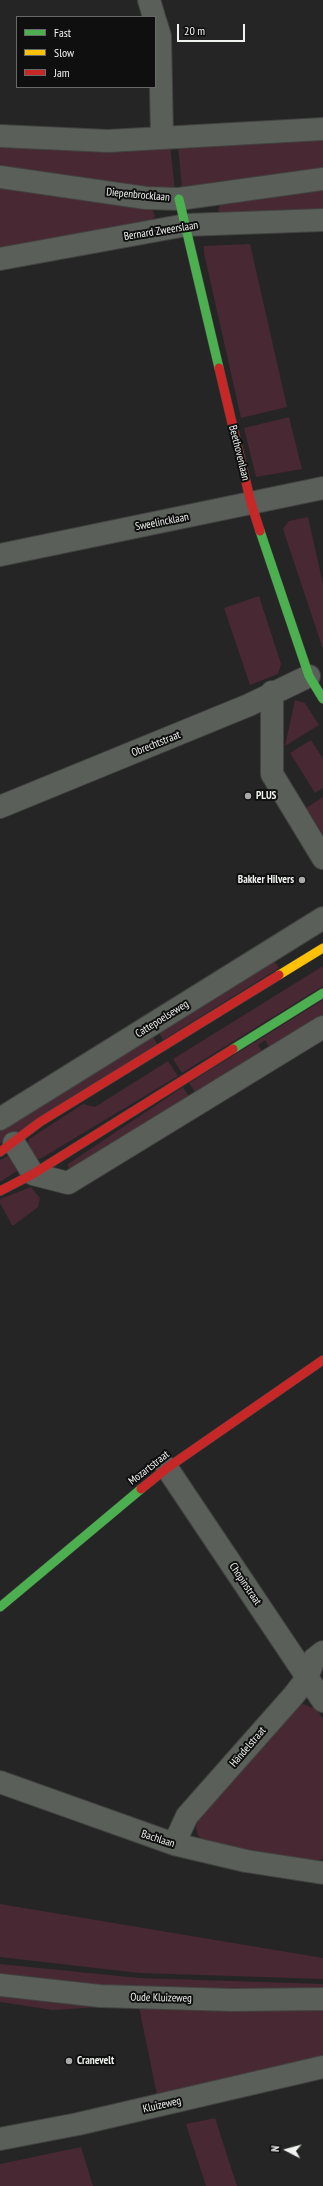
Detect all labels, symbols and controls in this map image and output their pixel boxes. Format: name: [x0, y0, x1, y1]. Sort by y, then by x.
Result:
legend: [16, 16, 156, 88]
scale bar: [179, 16, 247, 42]
text: 20 m: [184, 23, 205, 38]
text: Fast: [54, 25, 71, 40]
text: Slow: [54, 45, 74, 60]
text: Jam: [54, 65, 70, 80]
street label: Diepenbrocklaan: [106, 186, 170, 204]
street label: Bernard Zweerslaan: [123, 219, 199, 243]
street label: Beethovenlaan: [226, 424, 252, 482]
street label: Sweelincklaan: [134, 510, 190, 534]
street label: Obrechtstraat: [130, 728, 182, 760]
place label: PLUS: [256, 789, 276, 803]
marker: PLUS: [243, 791, 253, 801]
place label: Bakker Hilvers: [238, 873, 294, 887]
marker: Bakker Hilvers: [297, 875, 307, 885]
street label: Cattepoelseweg: [133, 997, 191, 1041]
street label: Mozartstraat: [126, 1448, 172, 1488]
street label: Chopinstraat: [226, 1560, 264, 1608]
street label: Händelstraat: [227, 1724, 269, 1770]
street label: Bachlaan: [140, 1827, 176, 1851]
street label: Oude Kluizeweg: [130, 1991, 192, 2005]
place label: Cranevelt: [77, 2054, 114, 2068]
marker: Cranevelt: [64, 2056, 74, 2066]
street label: Kluizeweg: [142, 2094, 182, 2116]
north arrow: [267, 2130, 307, 2170]
text: N: [268, 2145, 282, 2152]

